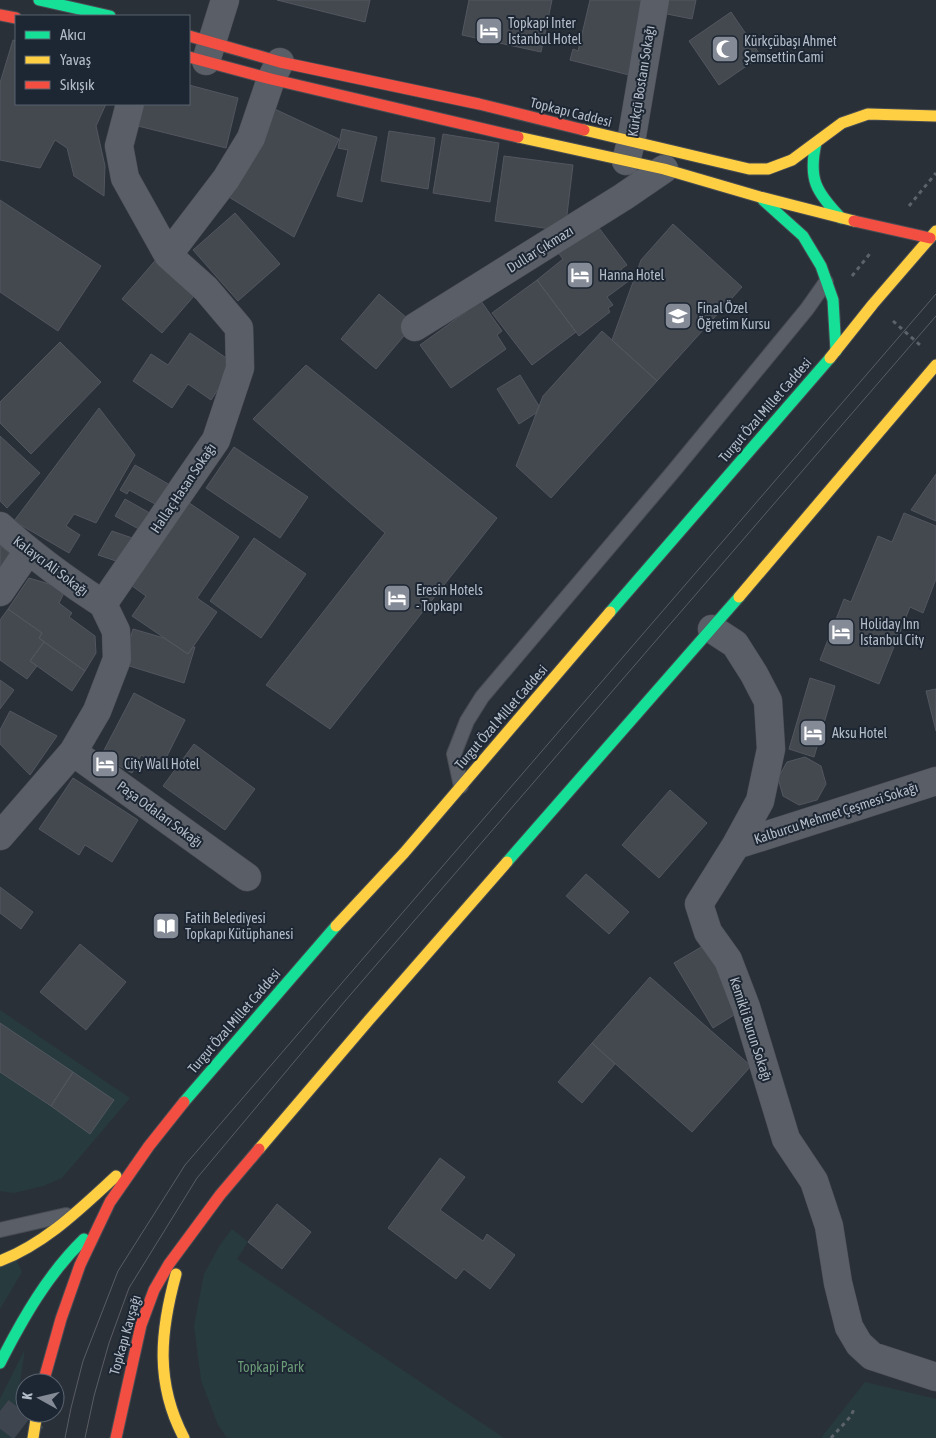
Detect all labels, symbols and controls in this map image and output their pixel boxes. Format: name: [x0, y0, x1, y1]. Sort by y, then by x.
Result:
legend: [15, 15, 190, 105]
place label: Topkapi Inter Istanbul Hotel: [508, 15, 582, 47]
hotel icon: Topkapi Inter Istanbul Hotel: [474, 16, 504, 46]
street label: Kürkçü Bostanı Sokağı: [624, 24, 658, 138]
text: Akıcı: [60, 26, 86, 43]
place label: Kürkçübaşı Ahmet Şemsettin Cami: [744, 33, 837, 65]
mosque icon: Kürkçübaşı Ahmet Şemsettin Cami: [710, 34, 740, 64]
text: Yavaş: [60, 51, 91, 68]
text: Sıkışık: [60, 76, 95, 93]
street label: Topkapı Caddesi: [529, 94, 613, 130]
street label: Dullar Çıkmazı: [504, 222, 576, 276]
hotel icon: Hanna Hotel: [565, 260, 595, 290]
place label: Hanna Hotel: [599, 267, 665, 283]
place label: Final Özel Öğretim Kursu: [697, 300, 770, 332]
school or university icon: Final Özel Öğretim Kursu: [663, 301, 693, 331]
street label: Turgut Özal Millet Caddesi: [715, 355, 815, 465]
street label: Hallaç Hasan Sokağı: [147, 440, 219, 536]
street label: Kalaycı Ali Sokağı: [11, 533, 91, 599]
place label: Eresin Hotels - Topkapı: [416, 582, 483, 614]
hotel icon: Eresin Hotels - Topkapı: [382, 583, 412, 613]
place label: Holiday Inn Istanbul City: [860, 616, 924, 648]
hotel icon: Holiday Inn Istanbul City: [826, 617, 856, 647]
street label: Turgut Özal Millet Caddesi: [451, 662, 551, 772]
hotel icon: Aksu Hotel: [798, 718, 828, 748]
place label: Aksu Hotel: [832, 725, 888, 741]
hotel icon: City Wall Hotel: [90, 749, 120, 779]
place label: City Wall Hotel: [124, 756, 200, 772]
street label: Paşa Odaları Sokağı: [114, 778, 206, 850]
street label: Kalburcu Mehmet Çeşmesi Sokağı: [752, 779, 920, 847]
place label: Fatih Belediyesi Topkapı Kütüphanesi: [185, 910, 294, 942]
library icon: Fatih Belediyesi Topkapı Kütüphanesi: [151, 911, 181, 941]
street label: Turgut Özal Millet Caddesi: [184, 966, 284, 1076]
street label: Kemikli Burun Sokağı: [727, 975, 775, 1083]
street label: Topkapı Kavşağı: [106, 1293, 144, 1377]
park label: Topkapi Park: [238, 1359, 304, 1375]
north arrow: [15, 1373, 65, 1423]
text: K: [19, 1392, 36, 1401]

